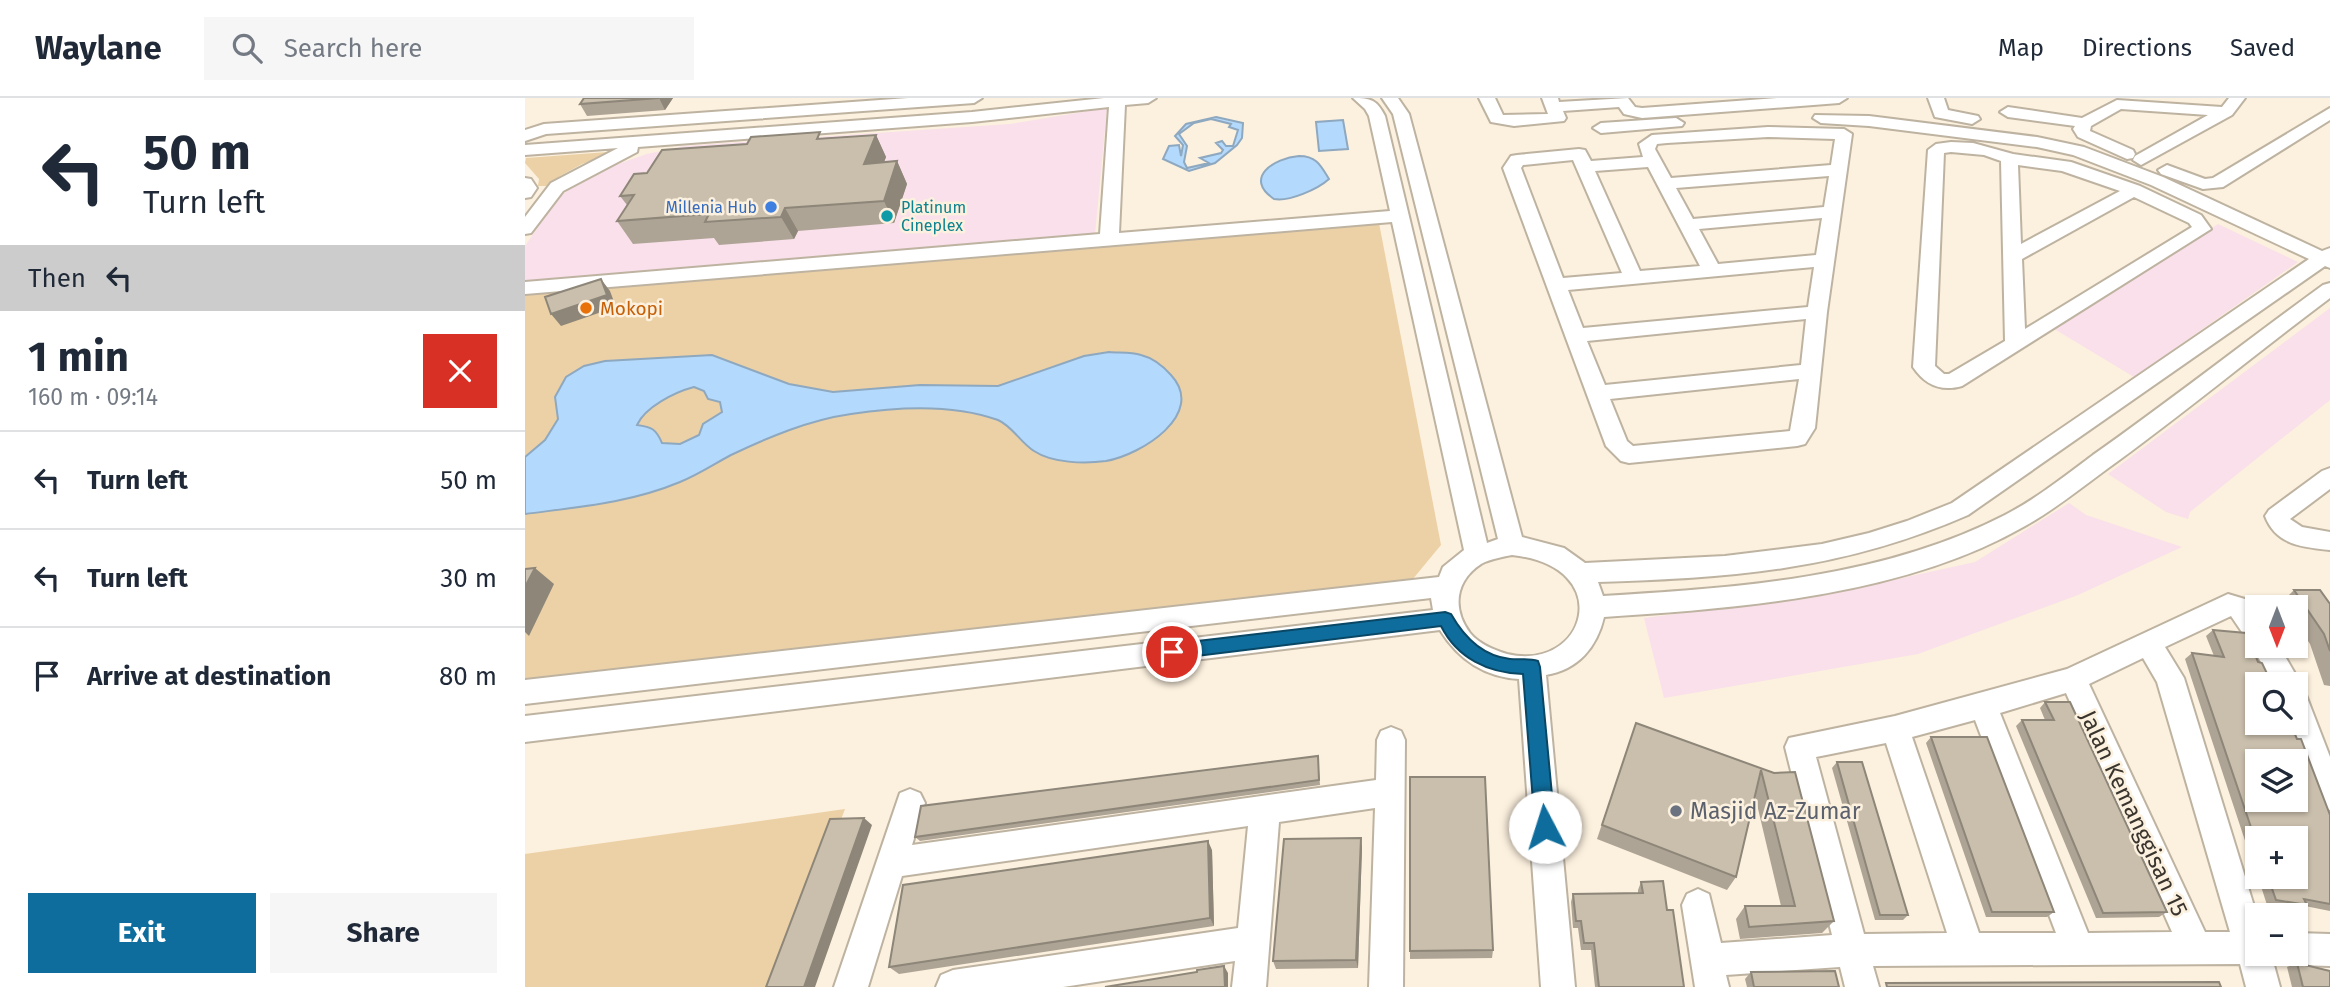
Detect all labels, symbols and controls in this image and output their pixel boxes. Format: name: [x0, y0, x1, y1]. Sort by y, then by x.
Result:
search box: [204, 17, 694, 80]
text: Waylane: [35, 28, 162, 68]
icon: search: [228, 29, 266, 67]
text: Search here: [284, 33, 423, 64]
text: Map: [1998, 34, 2044, 62]
text: Directions: [2082, 34, 2192, 62]
text: Saved: [2230, 34, 2295, 62]
text: 50 m: [143, 123, 251, 182]
icon: left: [28, 126, 119, 217]
text: Turn left: [143, 183, 265, 221]
place label: Millenia Hub: [665, 198, 757, 217]
place label: Platinum Cineplex: [901, 198, 966, 235]
marker: Millenia Hub: [763, 199, 779, 215]
marker: Platinum Cineplex: [879, 208, 895, 224]
icon: left: [100, 259, 138, 297]
text: Then: [28, 263, 86, 294]
place label: Mokopi: [600, 297, 663, 320]
marker: Mokopi: [578, 300, 594, 316]
text: 1 min: [28, 332, 129, 382]
button: close: [423, 334, 497, 408]
text: 160 m · 09:14: [28, 383, 158, 411]
icon: left: [28, 461, 66, 499]
text: Turn left: [87, 465, 188, 496]
text: 50 m: [440, 465, 497, 496]
icon: left: [28, 559, 66, 597]
text: Turn left: [87, 563, 188, 594]
text: 30 m: [440, 563, 497, 594]
north arrow: [2245, 595, 2308, 658]
map controls: [2245, 595, 2308, 966]
pin: [1142, 622, 1202, 682]
icon: arrive: [1153, 633, 1191, 671]
icon: arrive: [28, 657, 66, 695]
text: Arrive at destination: [87, 661, 331, 692]
text: 80 m: [439, 661, 497, 692]
button: search: [2245, 672, 2308, 735]
street label: Jalan Kemanggisan 15: [2074, 706, 2194, 920]
button: layers: [2245, 749, 2308, 812]
position arrow: [1508, 790, 1582, 864]
place label: Masjid Az-Zumar: [1690, 797, 1861, 825]
marker: Masjid Az-Zumar: [1668, 803, 1684, 819]
button: +: [2245, 826, 2308, 889]
button: Exit: [28, 893, 256, 973]
button: Share: [270, 893, 497, 973]
button: −: [2245, 903, 2308, 966]

